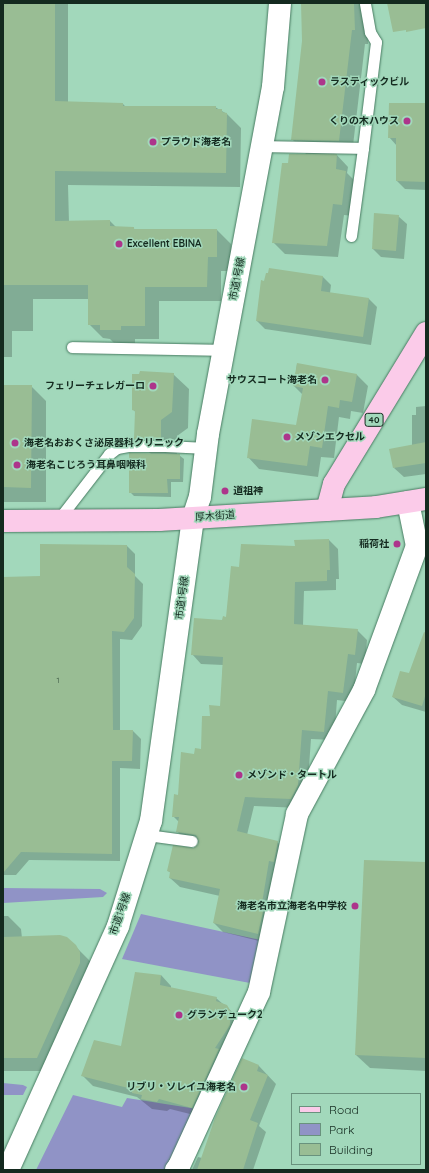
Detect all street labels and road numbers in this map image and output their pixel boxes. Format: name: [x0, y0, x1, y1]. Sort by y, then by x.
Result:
street label: 市道1号線: [227, 256, 247, 302]
road number: 40: [364, 413, 384, 427]
street label: 厚木街道: [195, 509, 235, 523]
street label: 市道1号線: [173, 576, 191, 620]
street label: 市道1号線: [107, 891, 133, 937]

